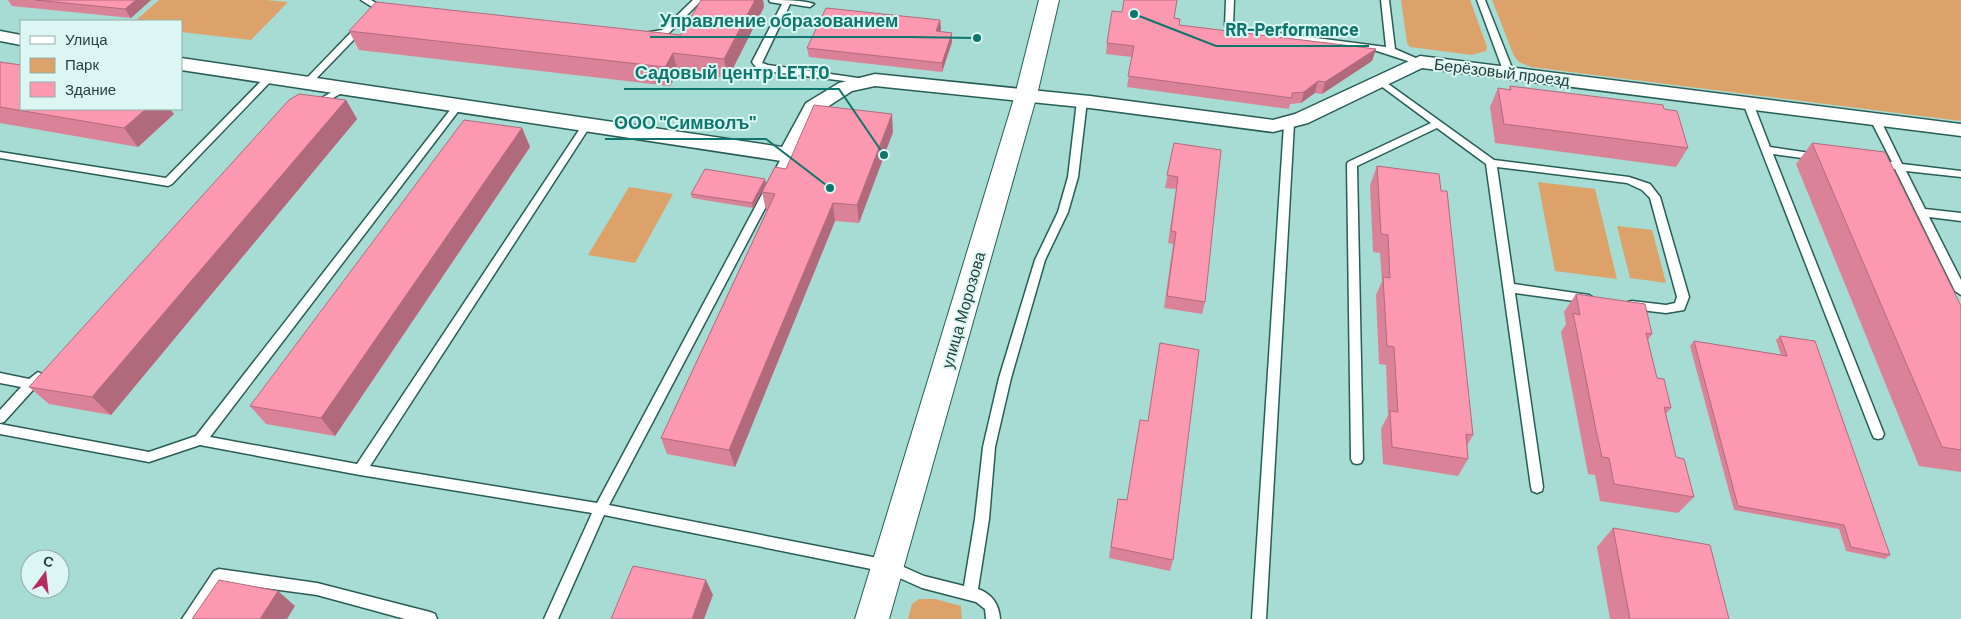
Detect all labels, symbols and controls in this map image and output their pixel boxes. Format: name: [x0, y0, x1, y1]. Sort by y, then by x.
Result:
callout: Управление образованием: [650, 4, 909, 37]
text: Управление образованием: [660, 9, 898, 31]
callout: RR-Performance: [1216, 13, 1369, 46]
text: RR-Performance: [1225, 18, 1359, 40]
legend: [20, 20, 182, 110]
text: Улица: [65, 30, 108, 48]
street label: Берёзовый проезд: [1433, 54, 1572, 89]
text: Парк: [65, 55, 99, 73]
callout: Садовый центр LETTO: [624, 56, 839, 89]
text: Садовый центр LETTO: [635, 61, 829, 83]
text: Здание: [65, 80, 116, 98]
callout: ООО "Символъ": [605, 106, 766, 139]
text: ООО "Символъ": [614, 111, 756, 133]
street label: улица Морозова: [937, 249, 988, 370]
north arrow: [20, 549, 70, 599]
text: С: [41, 551, 56, 570]

